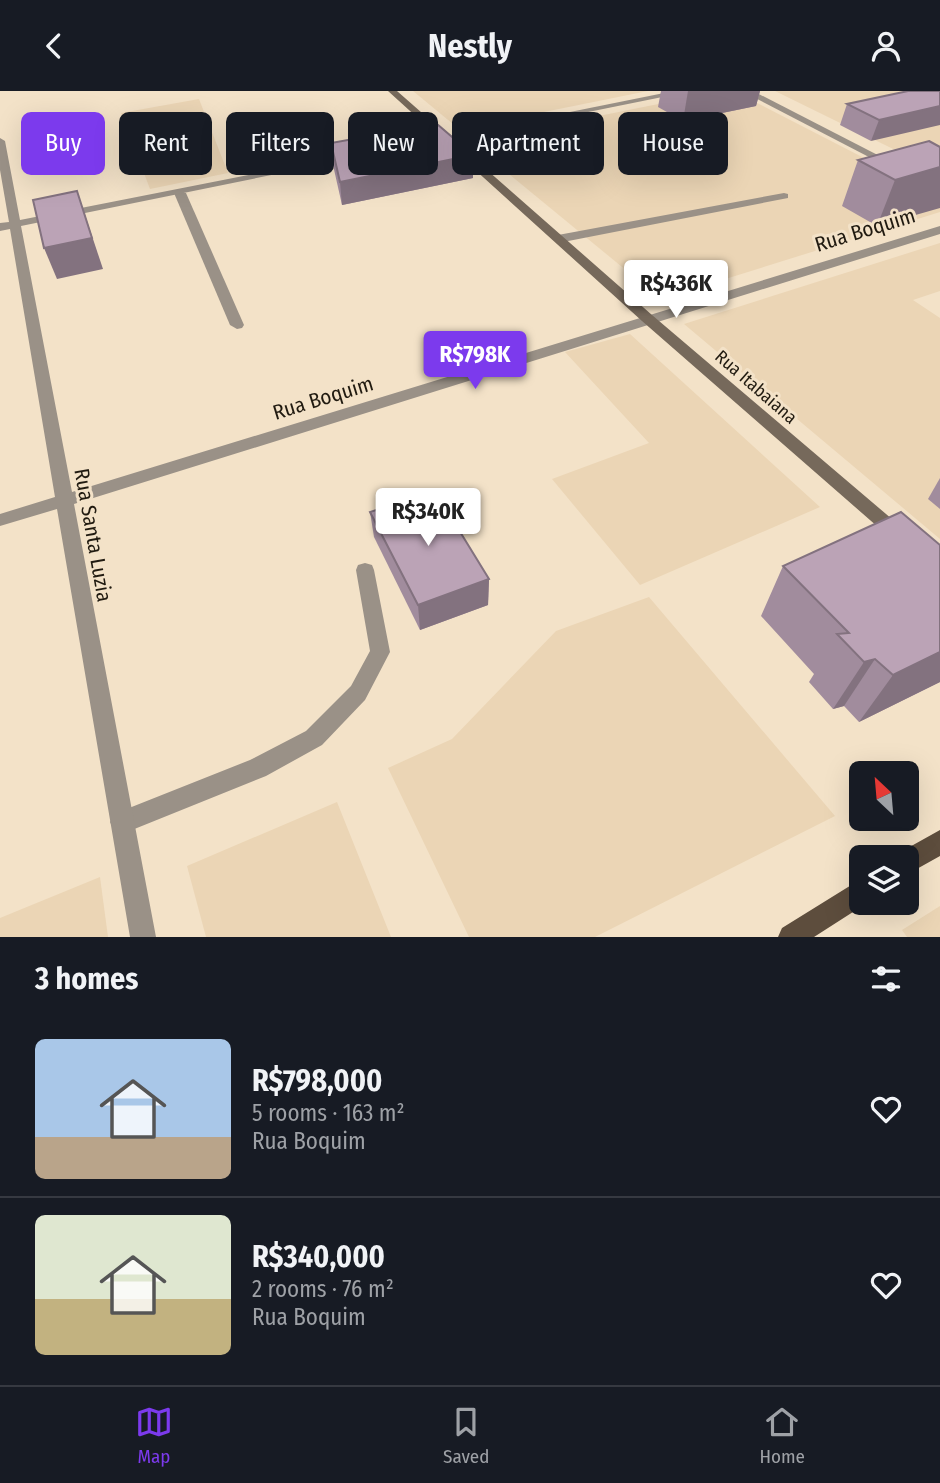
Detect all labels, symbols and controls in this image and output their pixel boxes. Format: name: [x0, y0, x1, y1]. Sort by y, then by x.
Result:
icon: back: [35, 27, 73, 65]
text: Nestly: [428, 27, 512, 65]
icon: person: [867, 27, 905, 65]
chip: Buy: [21, 112, 105, 175]
chip: Rent: [119, 112, 212, 175]
chip: Filters: [226, 112, 334, 175]
chip: New: [348, 112, 438, 175]
chip: Apartment: [452, 112, 604, 175]
chip: House: [618, 112, 728, 175]
street label: Rua Boquim: [812, 202, 918, 258]
pin: R$436K: [619, 261, 733, 320]
text: R$436K: [640, 269, 712, 297]
pin: R$798K: [418, 331, 532, 391]
text: R$798K: [440, 340, 510, 368]
street label: Rua Itabaiana: [710, 345, 802, 429]
street label: Rua Boquim: [270, 370, 376, 426]
street label: Rua Santa Luzia: [68, 466, 118, 604]
pin: R$340K: [371, 489, 485, 548]
text: R$340K: [392, 497, 464, 525]
north arrow: [849, 761, 919, 831]
map controls: [849, 761, 919, 915]
button: layers: [849, 845, 919, 915]
icon: filters: [867, 960, 905, 998]
text: 3 homes: [35, 961, 138, 997]
text: R$798,000: [252, 1063, 382, 1099]
icon: home: [91, 1067, 175, 1151]
icon: heart: [867, 1090, 905, 1128]
text: 5 rooms · 163 m²: [252, 1099, 405, 1127]
text: Rua Boquim: [252, 1127, 366, 1155]
text: R$340,000: [252, 1239, 385, 1275]
icon: home: [91, 1243, 175, 1327]
icon: heart: [867, 1266, 905, 1304]
text: 2 rooms · 76 m²: [252, 1275, 394, 1303]
text: Rua Boquim: [252, 1303, 366, 1331]
tab: Map: [135, 1403, 173, 1468]
tab: Saved: [443, 1403, 489, 1468]
tab: Home: [759, 1403, 805, 1468]

